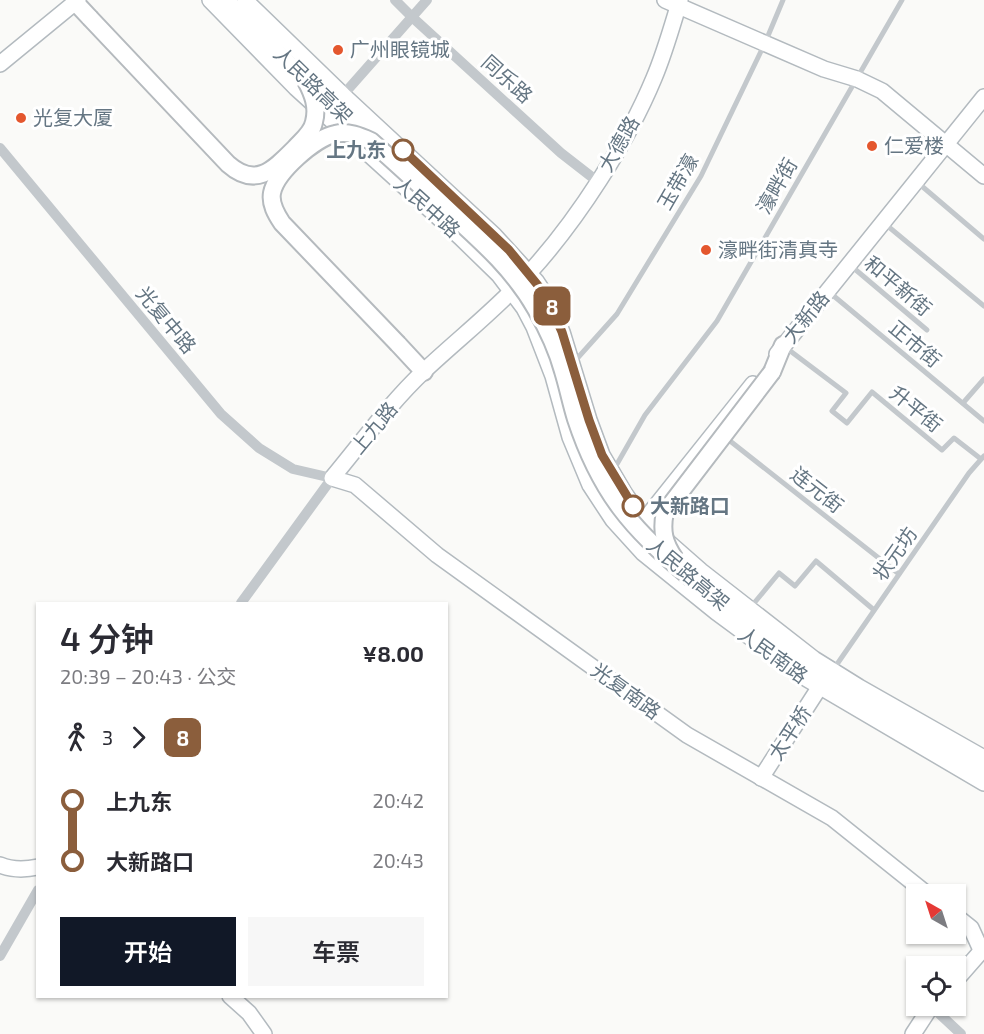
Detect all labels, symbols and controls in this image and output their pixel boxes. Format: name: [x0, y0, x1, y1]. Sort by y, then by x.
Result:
place label: 广州眼镜城: [350, 37, 450, 61]
street label: 人民路高架: [269, 41, 358, 128]
marker: 广州眼镜城: [331, 43, 345, 57]
street label: 同乐路: [477, 49, 538, 107]
place label: 光复大厦: [33, 105, 113, 129]
marker: 光复大厦: [14, 111, 28, 125]
street label: 大德路: [593, 112, 644, 175]
place label: 仁爱楼: [884, 133, 944, 157]
place label: 上九东: [326, 137, 386, 161]
marker: 上九东: [392, 139, 414, 161]
marker: 仁爱楼: [865, 139, 879, 153]
street label: 玉带濠: [652, 150, 703, 213]
street label: 濠畔街: [751, 154, 802, 217]
street label: 人民中路: [390, 171, 465, 242]
place label: 濠畔街清真寺: [718, 237, 838, 261]
marker: 濠畔街清真寺: [699, 243, 713, 257]
street label: 和平新街: [860, 250, 937, 320]
street label: 光复中路: [132, 281, 202, 358]
line badge: 8: [532, 286, 572, 326]
street label: 大新路: [777, 286, 833, 347]
text: 8: [545, 294, 559, 319]
street label: 正市街: [885, 315, 946, 372]
street label: 升平街: [886, 380, 947, 436]
street label: 上九路: [345, 397, 402, 458]
street label: 连元街: [787, 461, 849, 517]
place label: 大新路口: [650, 493, 730, 517]
marker: 大新路口: [622, 495, 644, 517]
street label: 状元坊: [867, 522, 921, 585]
street label: 人民路高架: [643, 532, 735, 615]
text: 4 分钟: [60, 618, 154, 658]
street label: 人民南路: [734, 621, 813, 687]
text: ¥8.00: [363, 640, 424, 666]
street label: 光复南路: [587, 657, 666, 723]
text: 20:39 – 20:43 · 公交: [60, 664, 236, 688]
street label: 太平桥: [763, 701, 816, 764]
icon: walk: [60, 721, 93, 754]
icon: forward: [122, 721, 155, 754]
text: 3: [102, 725, 113, 749]
text: 8: [176, 725, 189, 750]
text: 上九东: [106, 788, 172, 814]
text: 20:42: [372, 788, 424, 812]
text: 大新路口: [106, 848, 194, 874]
text: 20:43: [373, 848, 424, 872]
north arrow: [906, 884, 966, 944]
map controls: [906, 884, 966, 1016]
button: 开始: [60, 917, 236, 986]
button: 车票: [248, 917, 424, 986]
button: locate: [906, 956, 966, 1016]

